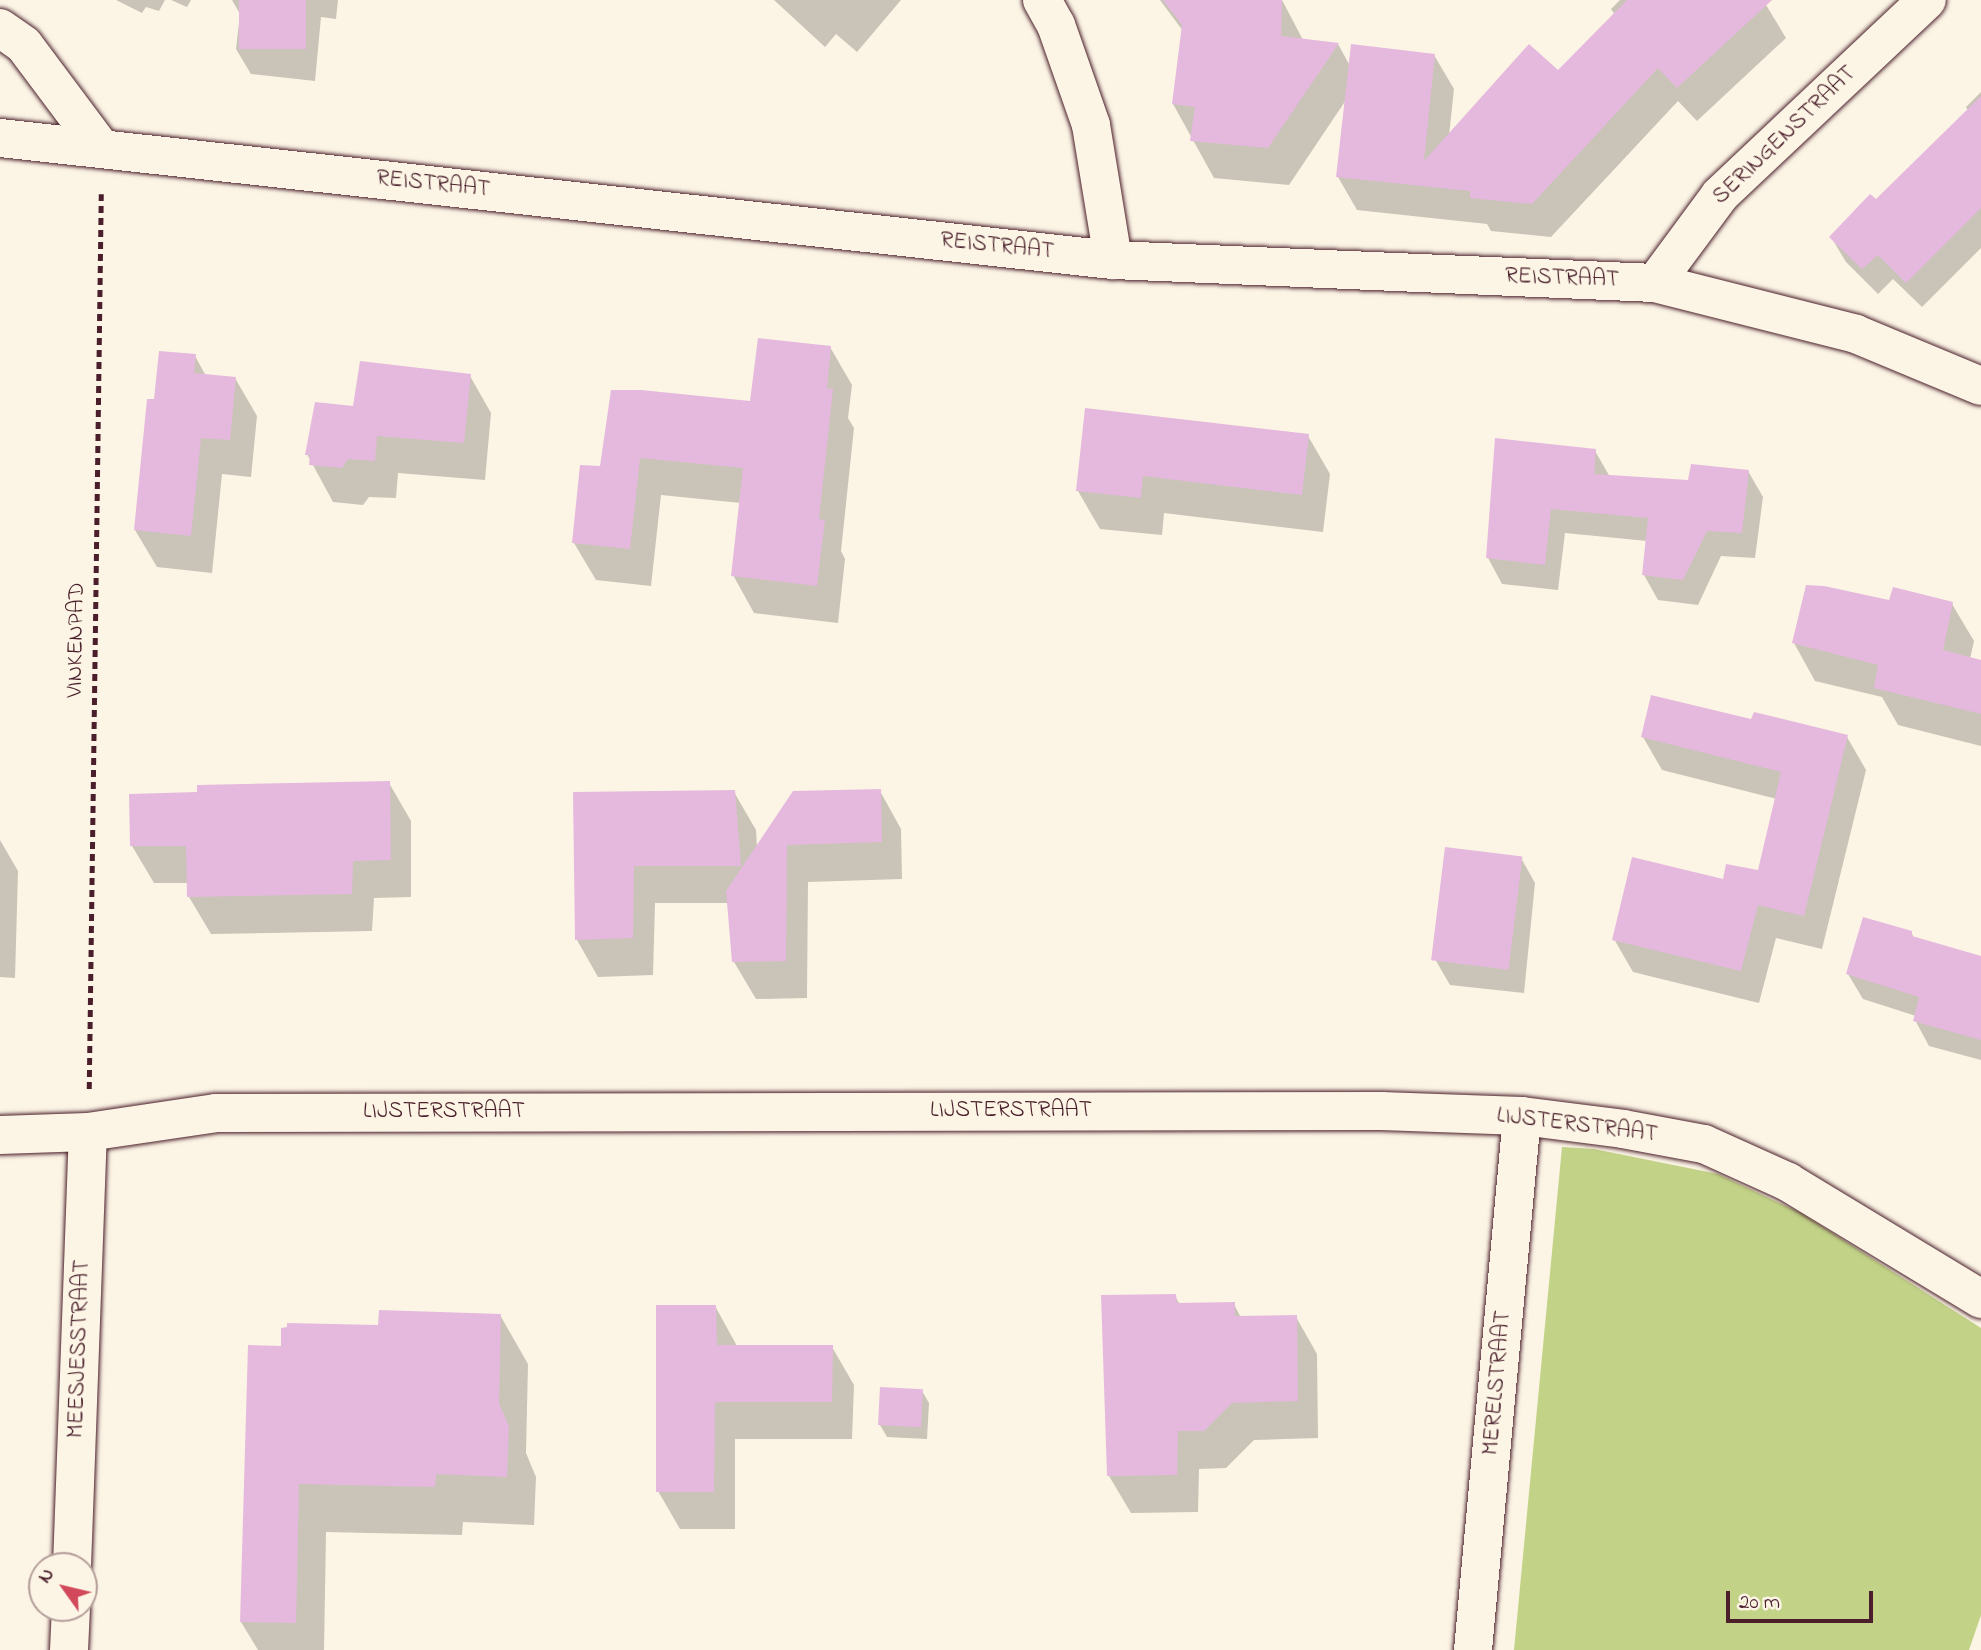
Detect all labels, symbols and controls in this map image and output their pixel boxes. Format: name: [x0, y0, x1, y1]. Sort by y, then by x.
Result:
street label: SERINGENSTRAAT: [1708, 61, 1862, 211]
street label: REISTRAAT: [375, 165, 491, 205]
street label: REISTRAAT: [939, 227, 1055, 267]
street label: REISTRAAT: [1504, 263, 1620, 295]
street label: VINKENPAD: [62, 582, 92, 698]
street label: LIJSTERSTRAAT: [930, 1097, 1092, 1125]
street label: LIJSTERSTRAAT: [363, 1098, 525, 1126]
street label: LIJSTERSTRAAT: [1495, 1102, 1659, 1150]
street label: MEESJESSTRAAT: [63, 1259, 97, 1439]
street label: MERELSTRAAT: [1478, 1309, 1518, 1457]
north arrow: [28, 1552, 98, 1622]
text: N: [32, 1563, 62, 1589]
scale bar: [1729, 1576, 1876, 1620]
text: 20 m: [1739, 1588, 1780, 1618]

